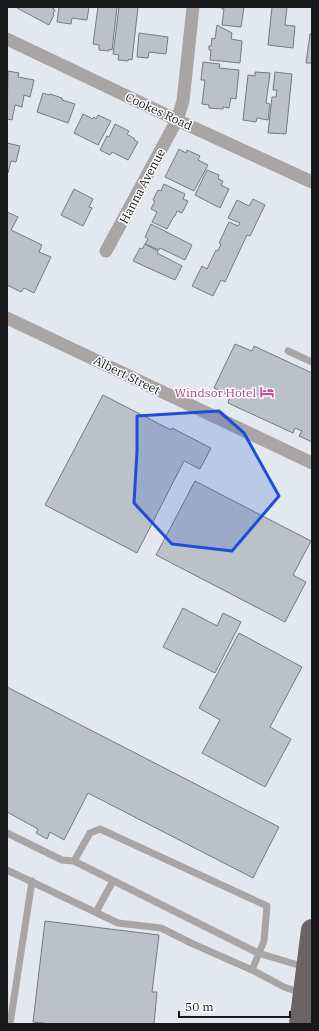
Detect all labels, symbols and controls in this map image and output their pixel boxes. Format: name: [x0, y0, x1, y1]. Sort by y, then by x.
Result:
street label: Cookes Road: [123, 89, 195, 133]
street label: Hanna Avenue: [116, 146, 168, 226]
street label: Albert Street: [92, 353, 162, 397]
hotel icon: Windsor Hotel: [259, 384, 275, 400]
place label: Windsor Hotel: [175, 385, 256, 400]
scale bar: [179, 993, 290, 1019]
text: 50 m: [185, 999, 214, 1014]

